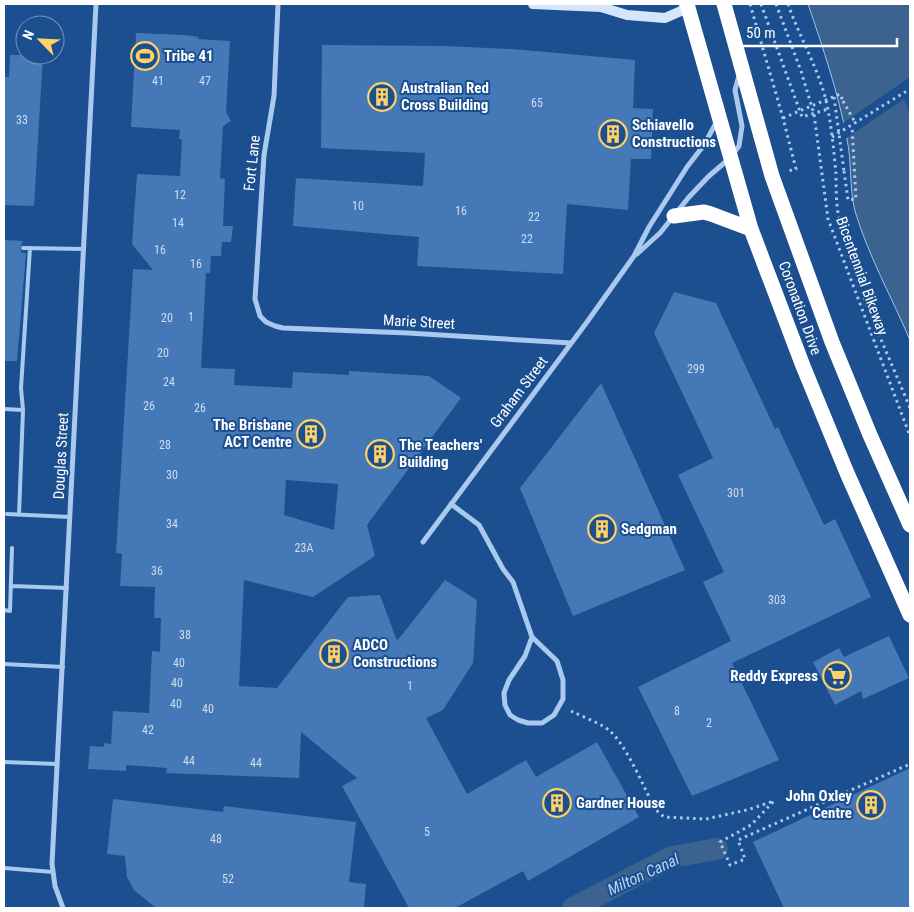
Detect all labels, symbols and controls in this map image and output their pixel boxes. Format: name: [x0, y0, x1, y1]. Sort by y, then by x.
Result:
north arrow: [15, 15, 65, 65]
scale bar: [739, 15, 896, 47]
text: 50 m: [746, 24, 776, 42]
text: N: [19, 28, 37, 42]
sports icon: Tribe 41: [130, 41, 160, 71]
place label: Tribe 41: [164, 47, 214, 65]
house number: 41: [152, 74, 164, 88]
house number: 47: [199, 74, 211, 88]
place label: Australian Red Cross Building: [401, 79, 489, 114]
building icon: Australian Red Cross Building: [367, 82, 397, 112]
house number: 65: [531, 96, 543, 110]
house number: 33: [16, 113, 28, 127]
place label: Schiavello Constructions: [632, 116, 716, 151]
building icon: Schiavello Constructions: [598, 119, 628, 149]
street label: Fort Lane: [240, 134, 264, 192]
house number: 12: [174, 188, 186, 202]
house number: 10: [352, 199, 364, 213]
house number: 16: [455, 204, 467, 218]
house number: 22: [528, 210, 540, 224]
street label: Bicentennial Bikeway: [832, 214, 892, 338]
house number: 14: [172, 216, 184, 230]
house number: 22: [521, 232, 533, 246]
house number: 16: [154, 243, 166, 257]
house number: 16: [190, 257, 202, 271]
street label: Coronation Drive: [775, 259, 825, 357]
house number: 1: [188, 310, 194, 324]
house number: 20: [161, 311, 173, 325]
street label: Marie Street: [383, 311, 455, 333]
house number: 20: [157, 346, 169, 360]
street label: Graham Street: [486, 353, 552, 431]
house number: 299: [687, 362, 705, 376]
house number: 24: [163, 375, 175, 389]
house number: 26: [143, 399, 155, 413]
house number: 26: [194, 401, 206, 415]
street label: Douglas Street: [50, 412, 72, 500]
place label: The Brisbane ACT Centre: [213, 416, 292, 451]
building icon: The Brisbane ACT Centre: [296, 419, 326, 449]
place label: The Teachers' Building: [399, 436, 483, 471]
house number: 28: [159, 438, 171, 452]
building icon: The Teachers' Building: [365, 439, 395, 469]
house number: 30: [166, 468, 178, 482]
house number: 301: [727, 486, 745, 500]
building icon: Sedgman: [587, 514, 617, 544]
house number: 34: [166, 517, 178, 531]
place label: Sedgman: [621, 520, 677, 538]
house number: 23A: [295, 541, 313, 555]
house number: 36: [151, 564, 163, 578]
house number: 303: [768, 593, 786, 607]
house number: 38: [179, 628, 191, 642]
place label: ADCO Constructions: [353, 636, 437, 671]
building icon: ADCO Constructions: [319, 639, 349, 669]
house number: 40: [173, 656, 185, 670]
supermarket icon: Reddy Express: [822, 661, 852, 691]
place label: Reddy Express: [730, 667, 818, 685]
house number: 40: [171, 676, 183, 690]
house number: 1: [407, 679, 413, 693]
house number: 40: [170, 697, 182, 711]
house number: 40: [202, 702, 214, 716]
house number: 8: [674, 704, 680, 718]
house number: 2: [706, 716, 712, 730]
house number: 42: [142, 723, 154, 737]
house number: 44: [183, 754, 195, 768]
house number: 44: [250, 756, 262, 770]
place label: John Oxley Centre: [786, 787, 852, 822]
building icon: Gardner House: [542, 788, 572, 818]
building icon: John Oxley Centre: [856, 790, 886, 820]
place label: Gardner House: [576, 794, 665, 812]
house number: 5: [424, 825, 430, 839]
house number: 48: [210, 832, 222, 846]
water label: Milton Canal: [604, 849, 683, 899]
house number: 52: [222, 872, 234, 886]

